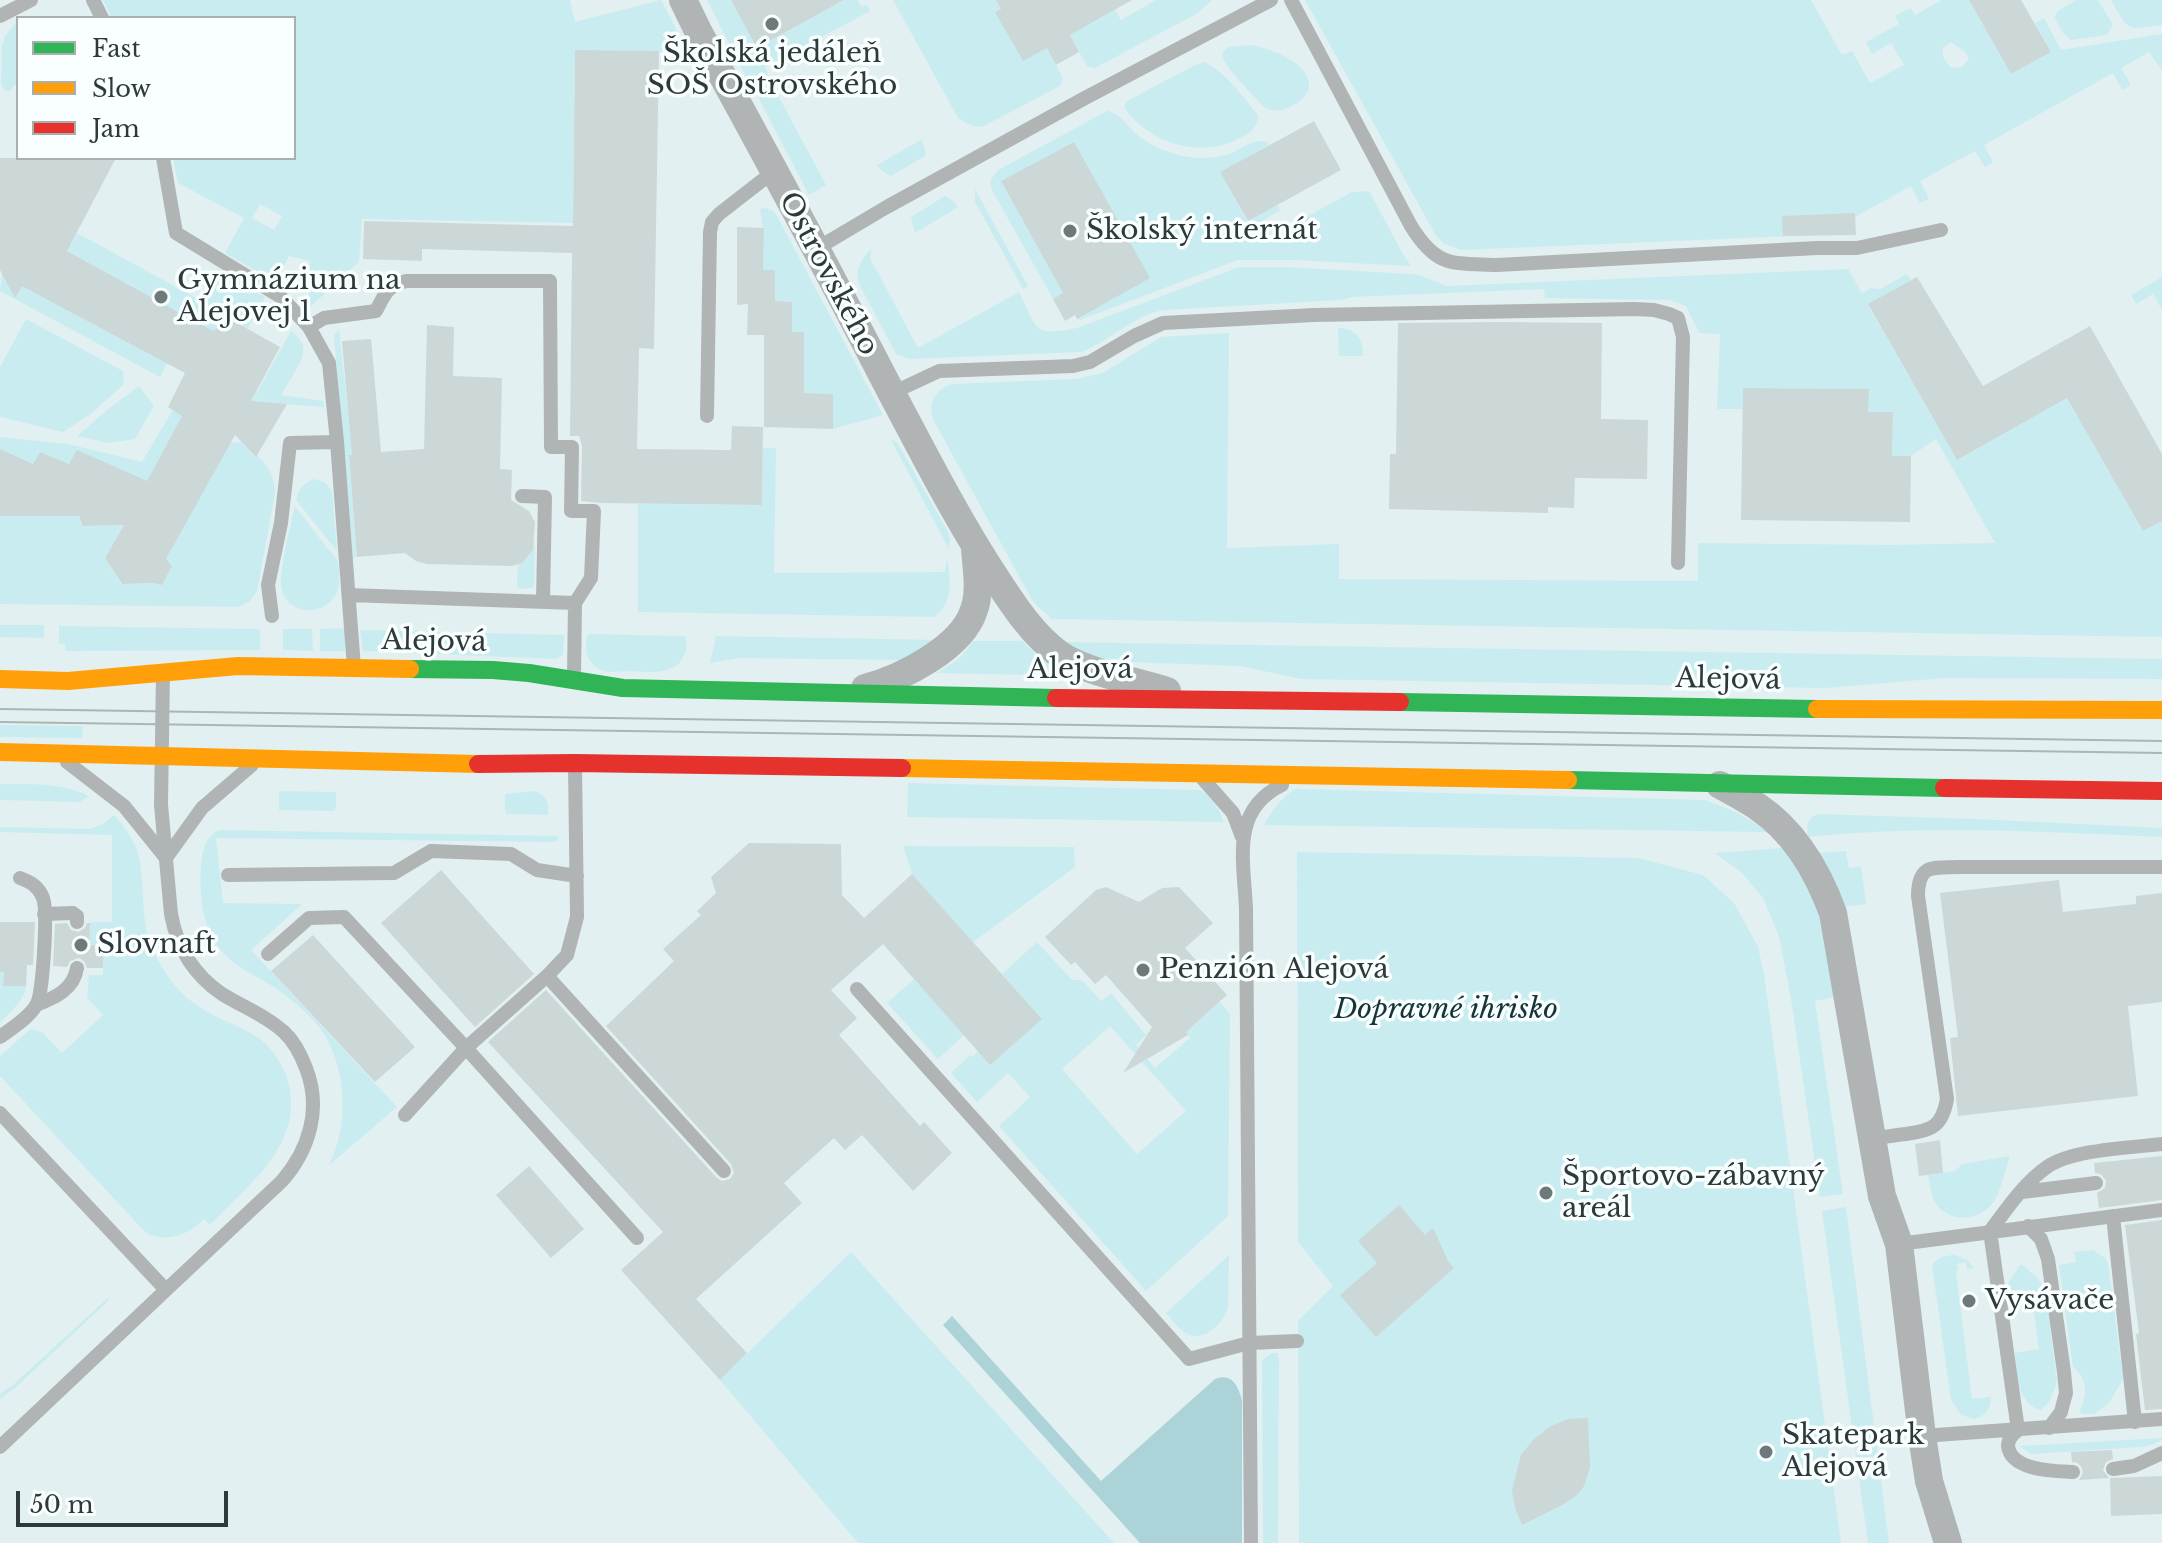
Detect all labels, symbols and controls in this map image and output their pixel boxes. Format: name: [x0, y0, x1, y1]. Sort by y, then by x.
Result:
marker: Školská jedáleň SOŠ Ostrovského: [763, 15, 781, 33]
legend: [16, 16, 296, 160]
text: Fast: [92, 34, 140, 63]
place label: Školská jedáleň SOŠ Ostrovského: [647, 37, 897, 103]
text: Slow: [92, 74, 151, 103]
text: Jam: [92, 114, 140, 143]
street label: Ostrovského: [771, 187, 885, 361]
place label: Školský internát: [1086, 214, 1318, 248]
marker: Školský internát: [1061, 222, 1079, 240]
place label: Gymnázium na Alejovej 1: [177, 264, 401, 330]
marker: Gymnázium na Alejovej 1: [152, 288, 170, 306]
street label: Alejová: [381, 624, 487, 660]
street label: Alejová: [1027, 653, 1133, 687]
street label: Alejová: [1675, 662, 1781, 698]
place label: Slovnaft: [97, 928, 216, 962]
marker: Slovnaft: [72, 936, 90, 954]
place label: Penzión Alejová: [1159, 953, 1389, 987]
marker: Penzión Alejová: [1134, 961, 1152, 979]
park label: Dopravné ihrisko: [1334, 993, 1558, 1027]
place label: Športovo-zábavný areál: [1562, 1160, 1825, 1226]
marker: Športovo-zábavný areál: [1537, 1184, 1555, 1202]
place label: Vysávače: [1985, 1284, 2114, 1318]
marker: Vysávače: [1960, 1292, 1978, 1310]
place label: Skatepark Alejová: [1782, 1419, 1925, 1485]
marker: Skatepark Alejová: [1757, 1443, 1775, 1461]
scale bar: [20, 1475, 232, 1525]
text: 50 m: [30, 1490, 93, 1519]

